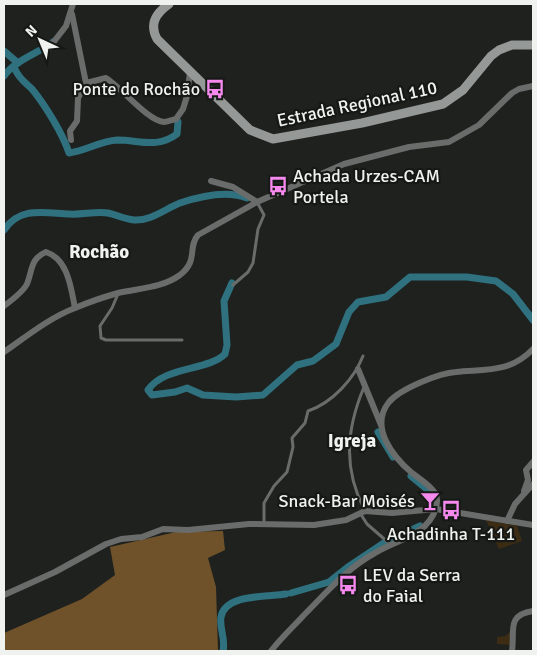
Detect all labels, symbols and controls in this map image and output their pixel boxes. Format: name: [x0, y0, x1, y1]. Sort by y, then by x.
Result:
north arrow: [15, 15, 65, 65]
text: N: [22, 22, 41, 41]
street label: Estrada Regional 110: [275, 76, 439, 132]
place label: Ponte do Rochão: [73, 78, 200, 100]
bus stop icon: Ponte do Rochão: [204, 78, 226, 100]
place label: Achada Urzes-CAM Portela: [293, 165, 440, 208]
bus stop icon: Achada Urzes-CAM Portela: [267, 175, 289, 197]
district label: Rochão: [69, 240, 129, 264]
district label: Igreja: [328, 429, 376, 453]
place label: Snack-Bar Moisés: [279, 490, 415, 512]
bar icon: Snack-Bar Moisés: [419, 490, 441, 512]
bus stop icon: Achadinha T-111: [440, 499, 462, 521]
place label: Achadinha T-111: [387, 523, 515, 545]
place label: LEV da Serra do Faial: [363, 564, 461, 607]
bus stop icon: LEV da Serra do Faial: [337, 574, 359, 596]

